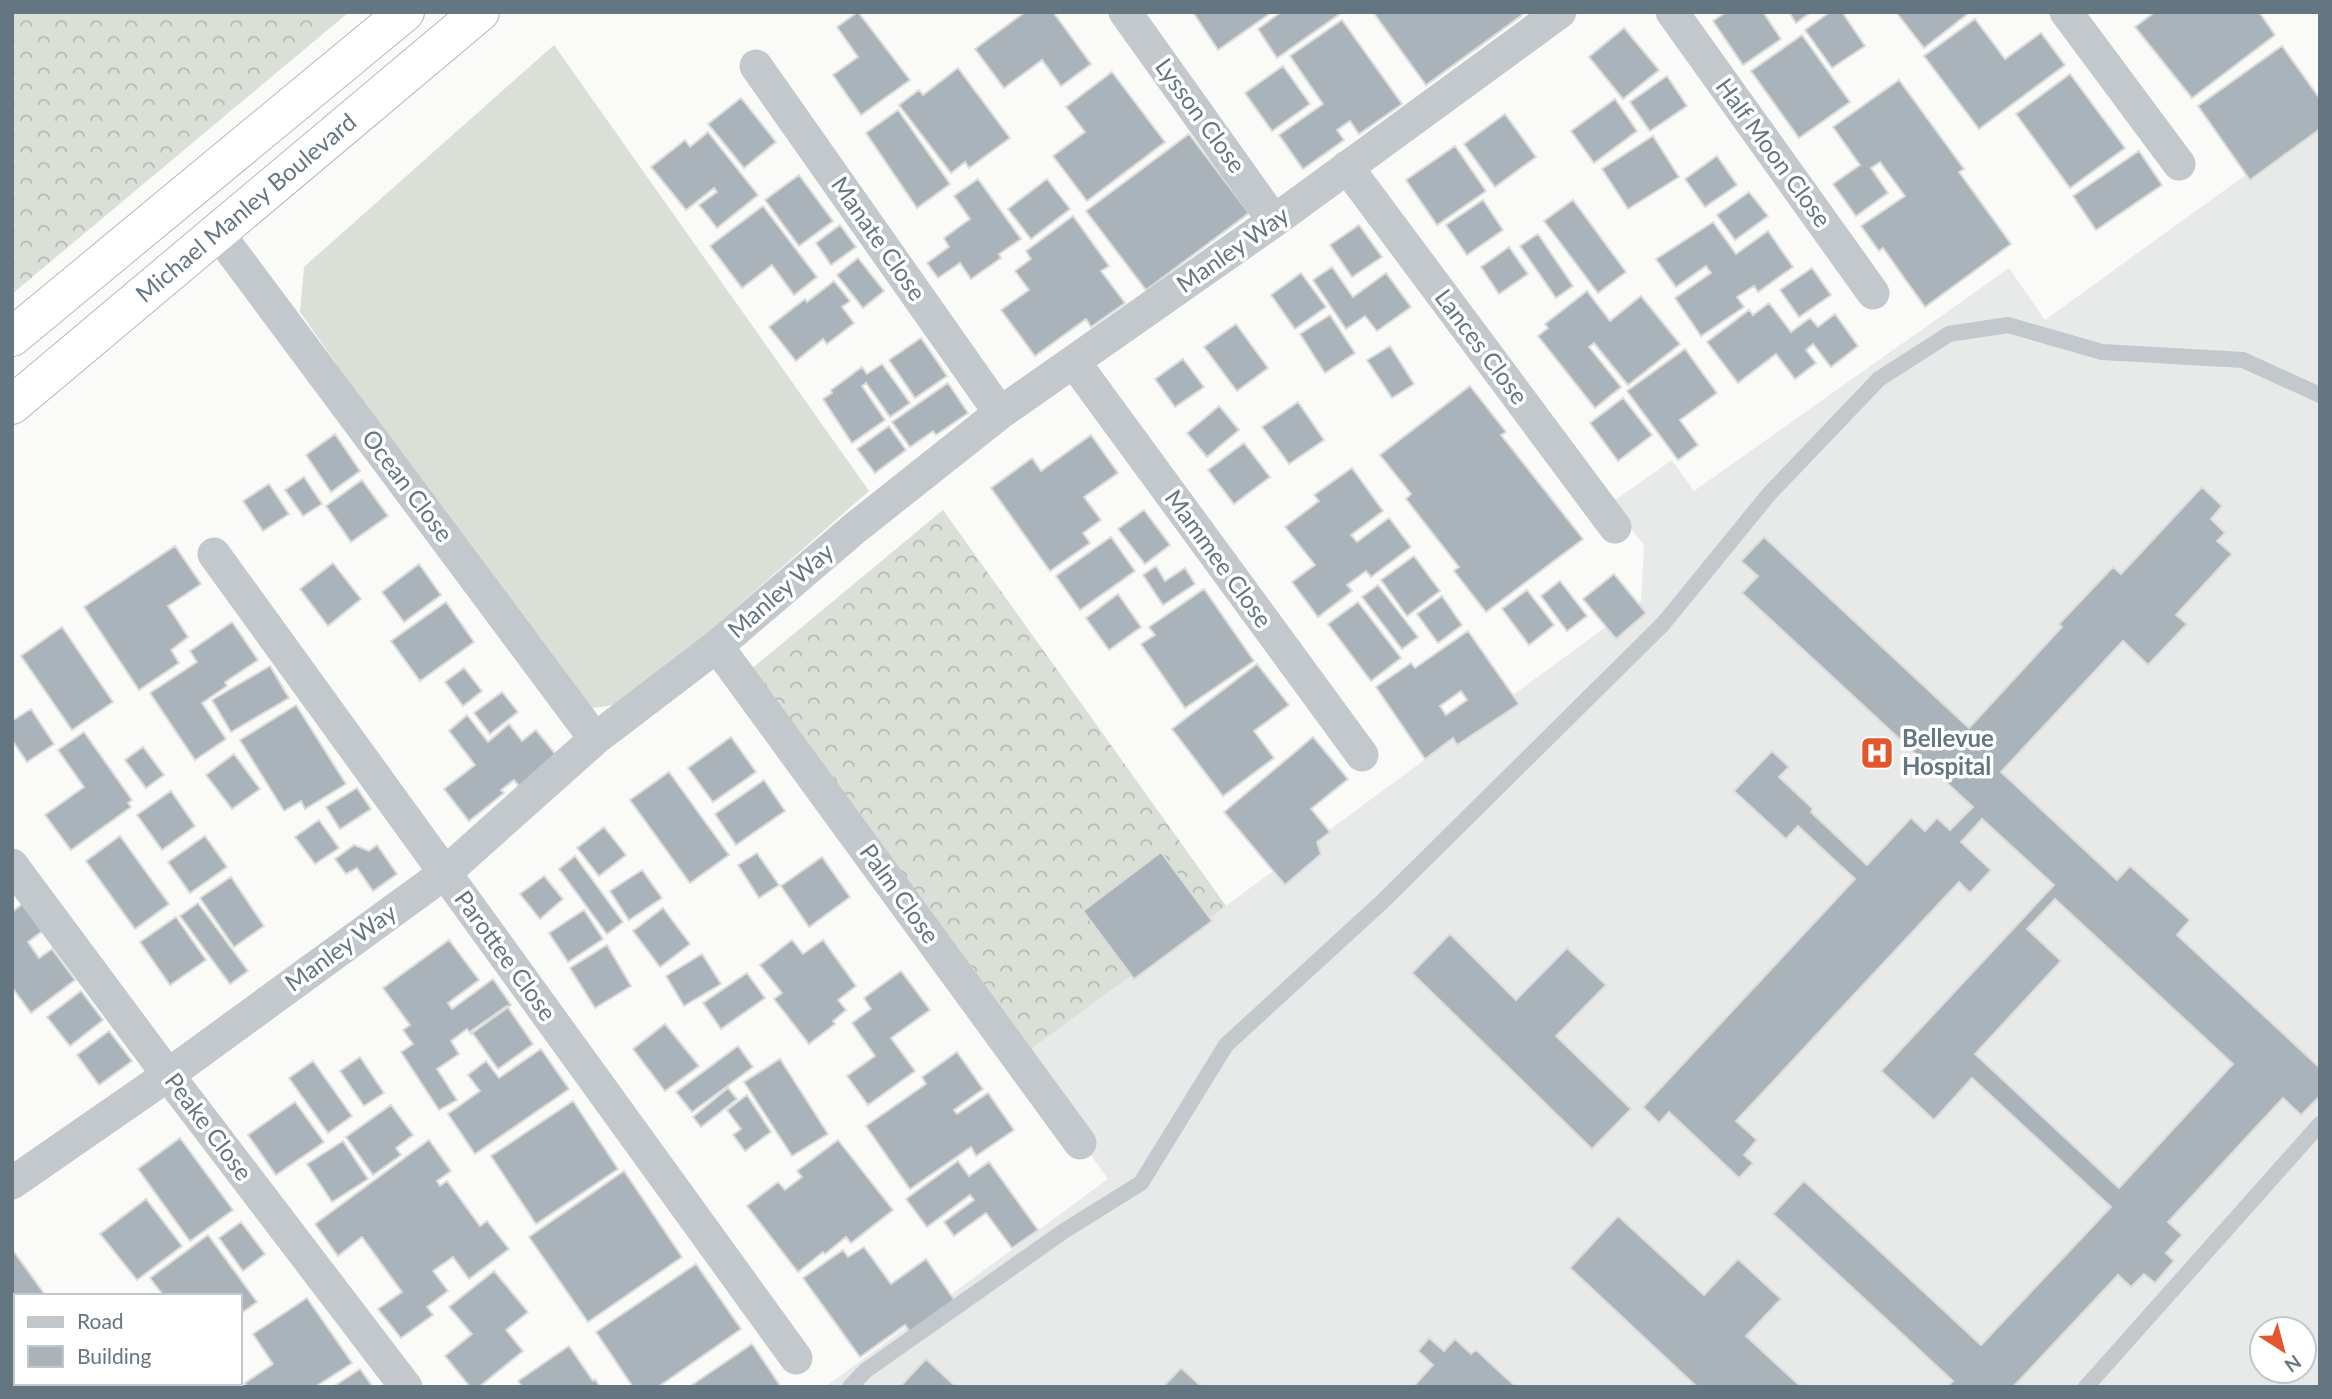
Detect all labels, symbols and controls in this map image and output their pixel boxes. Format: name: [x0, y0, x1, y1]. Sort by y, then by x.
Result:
street label: Lysson Close: [1150, 52, 1252, 178]
street label: Half Moon Close: [1711, 72, 1838, 232]
street label: Michael Manley Boulevard: [129, 106, 361, 308]
street label: Manate Close: [826, 171, 933, 306]
street label: Manley Way: [1170, 199, 1294, 298]
street label: Lances Close: [1430, 283, 1535, 409]
street label: Ocean Close: [357, 423, 460, 547]
street label: Mammee Close: [1160, 484, 1279, 633]
street label: Manley Way: [721, 536, 839, 644]
place label: Bellevue Hospital: [1902, 723, 1994, 780]
hospital icon: Bellevue Hospital: [1858, 734, 1896, 772]
street label: Palm Close: [854, 838, 946, 949]
street label: Parottee Close: [449, 884, 563, 1026]
street label: Manley Way: [279, 896, 402, 997]
street label: Peake Close: [159, 1067, 259, 1186]
legend: [14, 1294, 242, 1385]
text: Road: [77, 1308, 124, 1333]
north arrow: [2248, 1315, 2318, 1385]
text: Building: [77, 1343, 152, 1368]
text: N: [2281, 1351, 2306, 1378]

